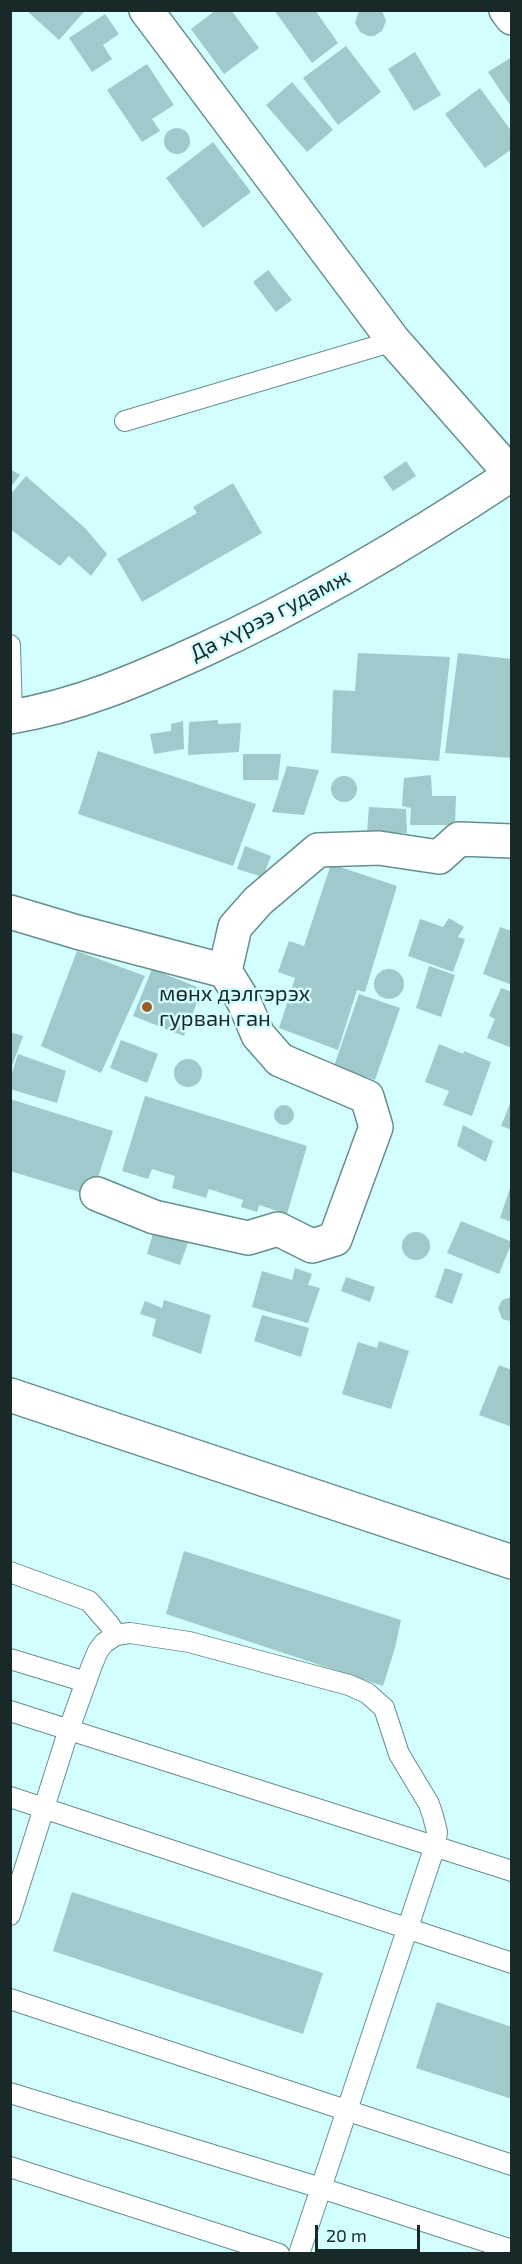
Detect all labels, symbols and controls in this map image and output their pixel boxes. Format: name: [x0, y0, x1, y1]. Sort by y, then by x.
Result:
street label: Да хүрээ гудамж: [185, 563, 355, 667]
place label: мөнх дэлгэрэх гурван ган: [159, 981, 310, 1032]
marker: мөнх дэлгэрэх гурван ган: [140, 1000, 154, 1014]
scale bar: [318, 2213, 423, 2251]
text: 20 m: [326, 2224, 367, 2246]

